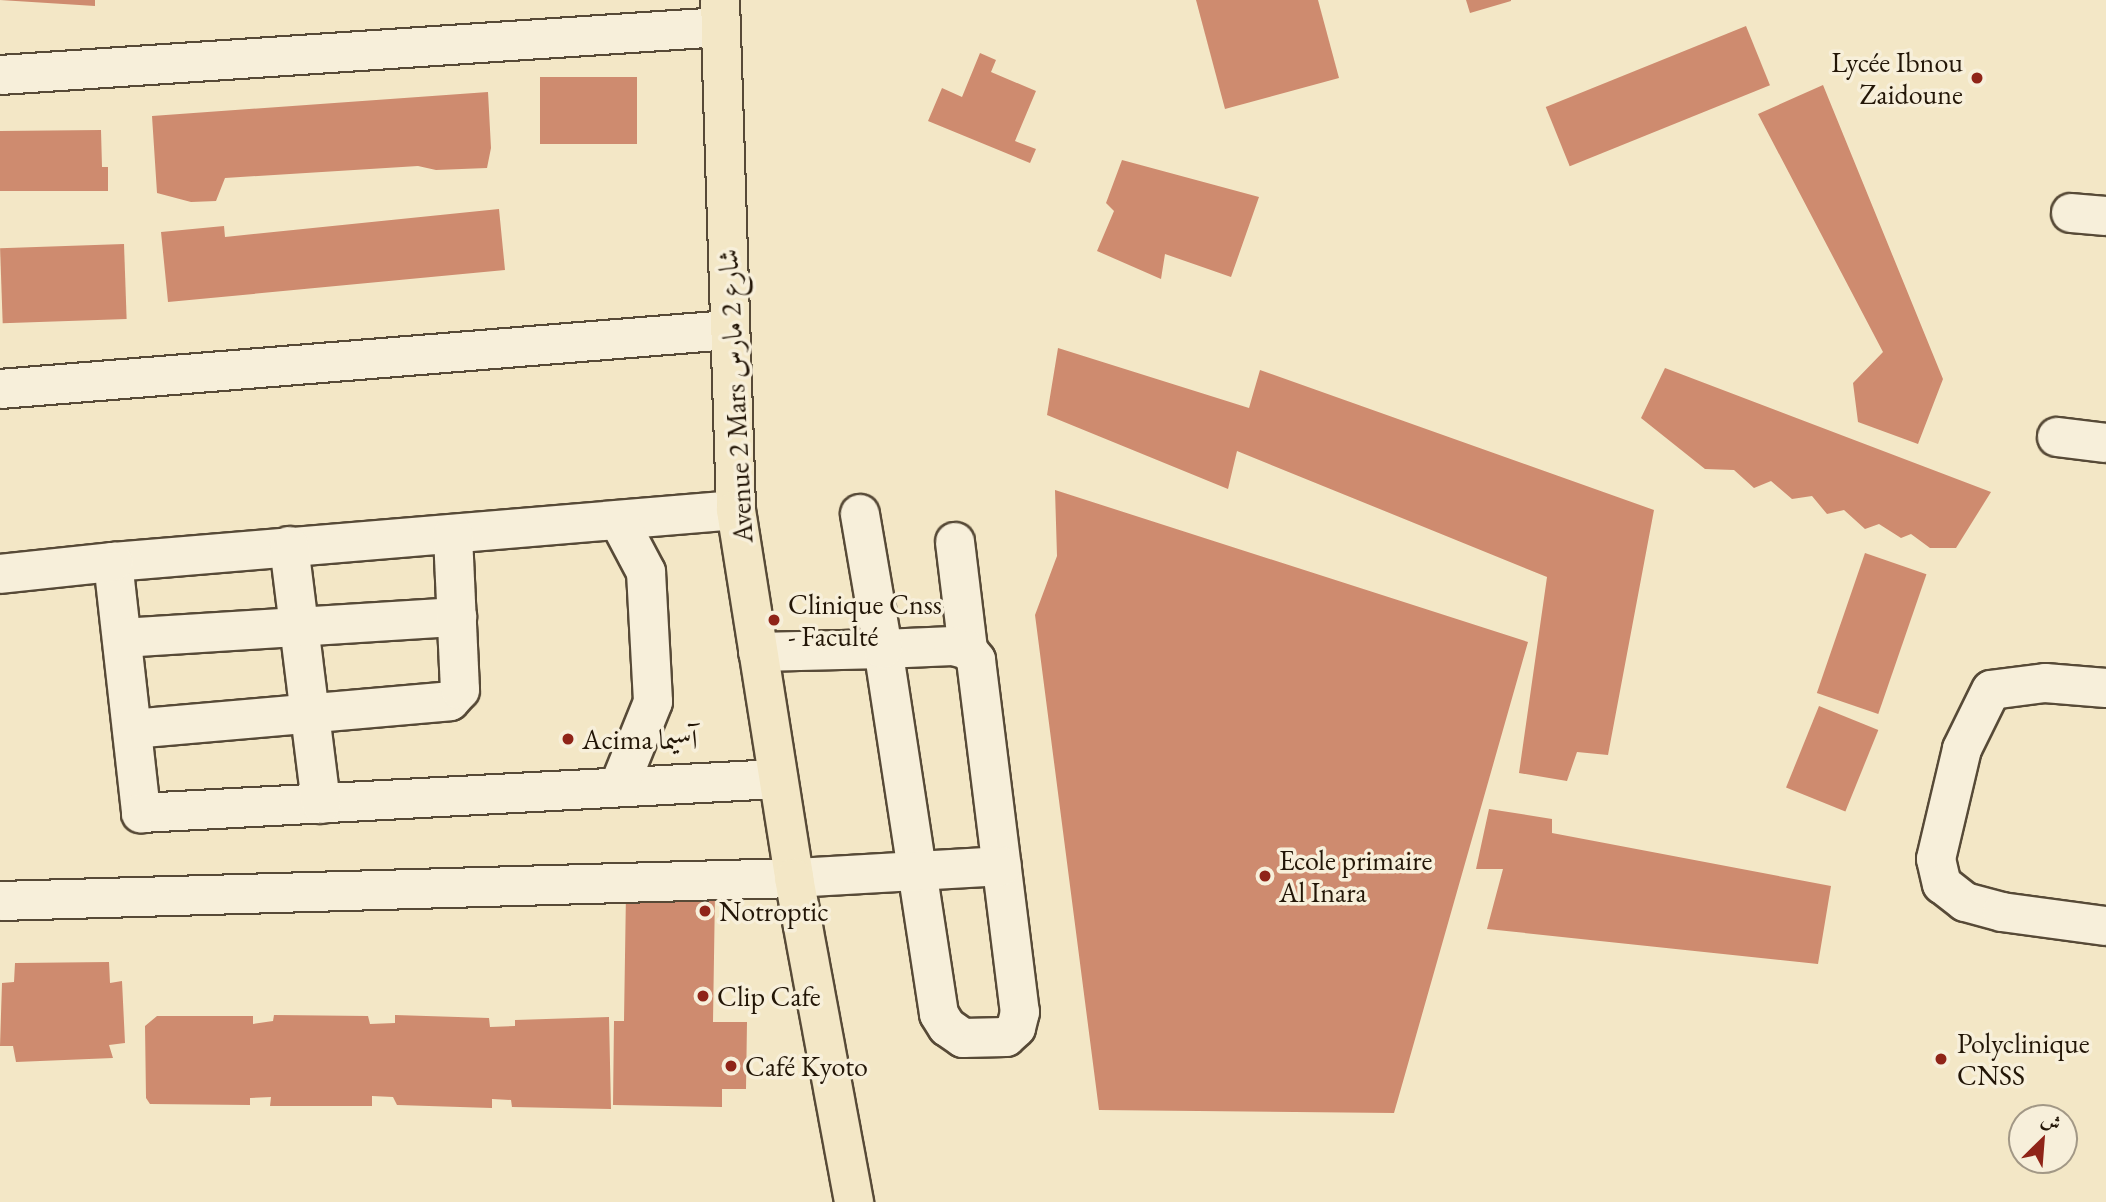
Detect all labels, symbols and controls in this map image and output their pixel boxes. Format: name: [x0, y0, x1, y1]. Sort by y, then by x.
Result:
place label: Lycée Ibnou Zaidoune: [1831, 45, 1963, 111]
marker: Lycée Ibnou Zaidoune: [1969, 70, 1985, 86]
street label: Avenue 2 Mars شارع 2 مارس: [711, 248, 759, 544]
place label: Clinique Cnss - Faculté: [788, 587, 942, 653]
marker: Clinique Cnss - Faculté: [766, 612, 782, 628]
place label: Acima آسيما: [582, 722, 697, 756]
marker: Acima آسيما: [560, 731, 576, 747]
place label: Ecole primaire Al Inara: [1279, 843, 1432, 909]
marker: Ecole primaire Al Inara: [1257, 868, 1273, 884]
place label: Notroptic: [719, 894, 829, 928]
marker: Notroptic: [697, 903, 713, 919]
place label: Clip Cafe: [717, 979, 821, 1013]
marker: Clip Cafe: [695, 988, 711, 1004]
place label: Polyclinique CNSS: [1957, 1026, 2090, 1092]
place label: Café Kyoto: [745, 1049, 868, 1083]
marker: Polyclinique CNSS: [1931, 1049, 1951, 1069]
marker: Café Kyoto: [723, 1058, 739, 1074]
north arrow: [2008, 1104, 2078, 1174]
text: ش: [2037, 1106, 2065, 1137]

